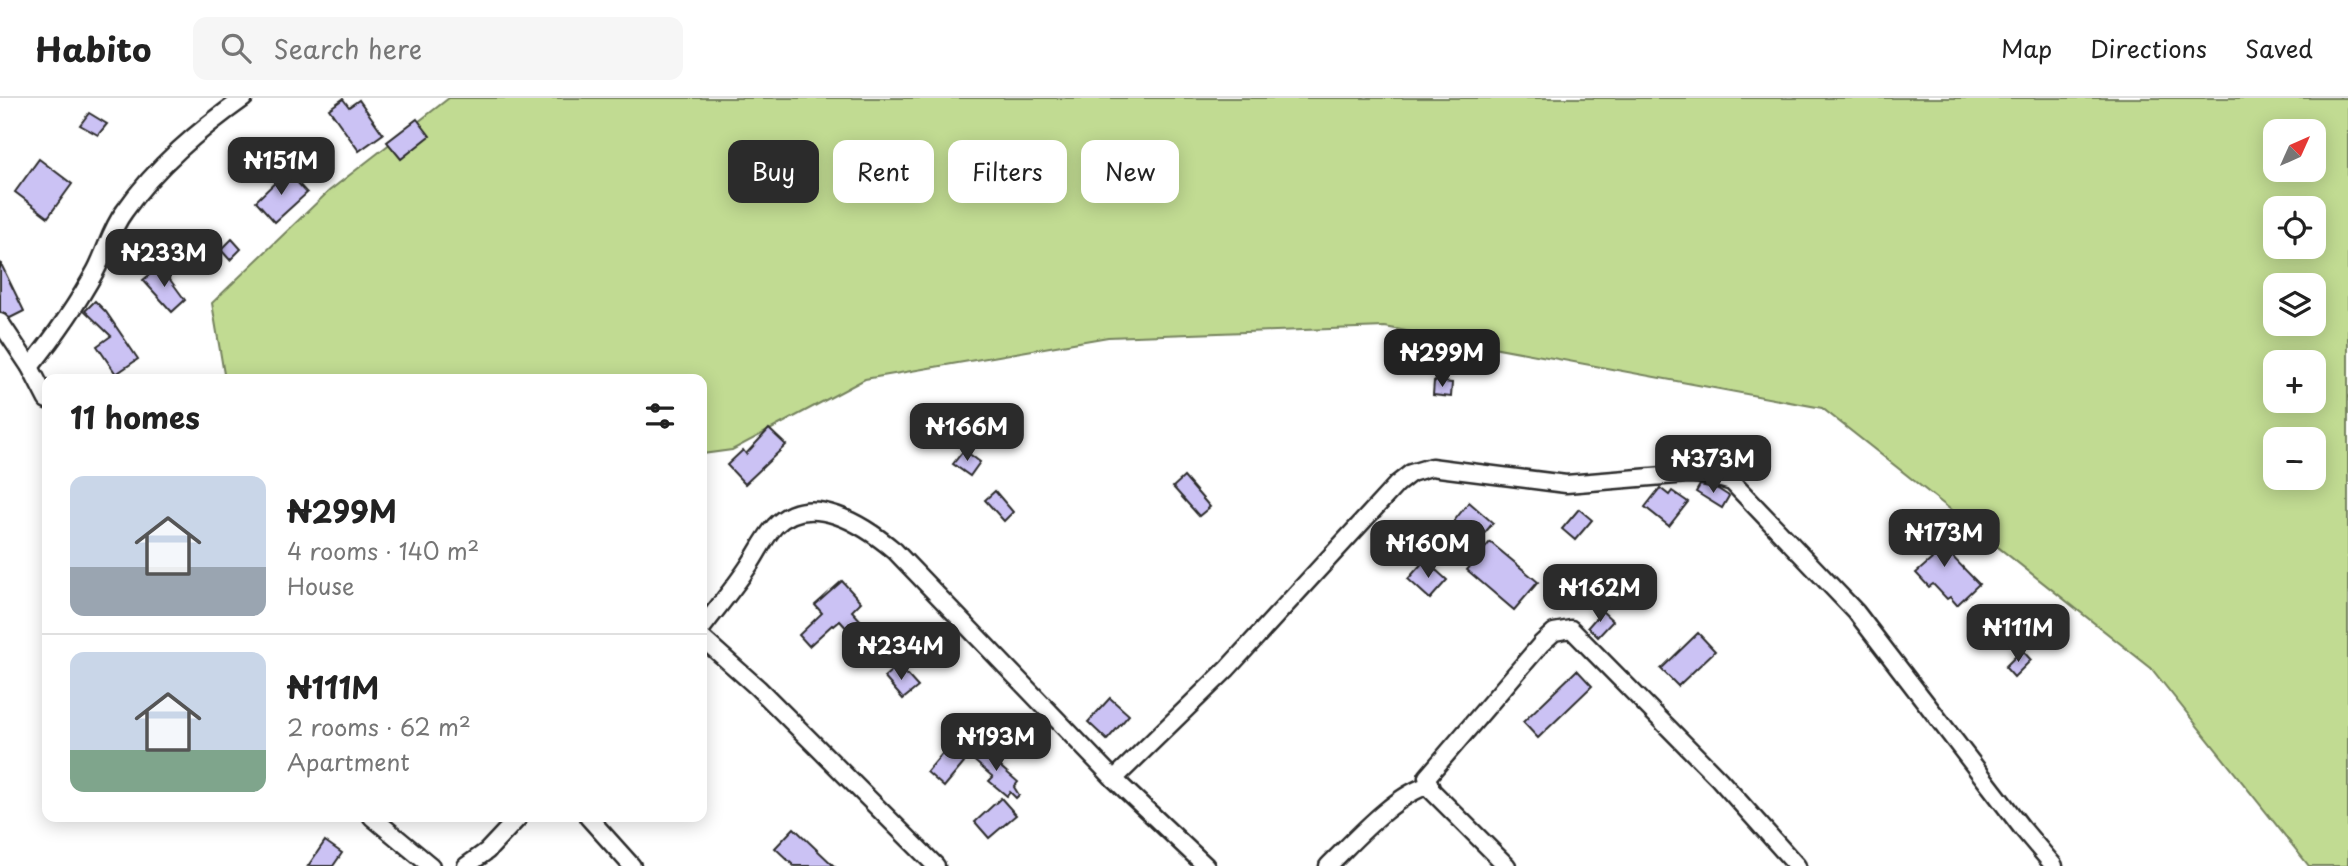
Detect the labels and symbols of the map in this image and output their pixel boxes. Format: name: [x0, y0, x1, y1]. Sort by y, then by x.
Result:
north arrow: [2263, 119, 2326, 182]
pin: ₦151M: [232, 138, 330, 197]
pin: ₦233M: [115, 230, 213, 289]
pin: ₦299M: [1393, 330, 1491, 389]
pin: ₦166M: [918, 404, 1016, 463]
pin: ₦373M: [1664, 436, 1762, 495]
pin: ₦173M: [1895, 510, 1993, 569]
pin: ₦160M: [1379, 520, 1477, 580]
pin: ₦162M: [1551, 564, 1649, 624]
pin: ₦111M: [1969, 604, 2067, 664]
pin: ₦234M: [852, 622, 950, 682]
pin: ₦193M: [947, 714, 1045, 773]

